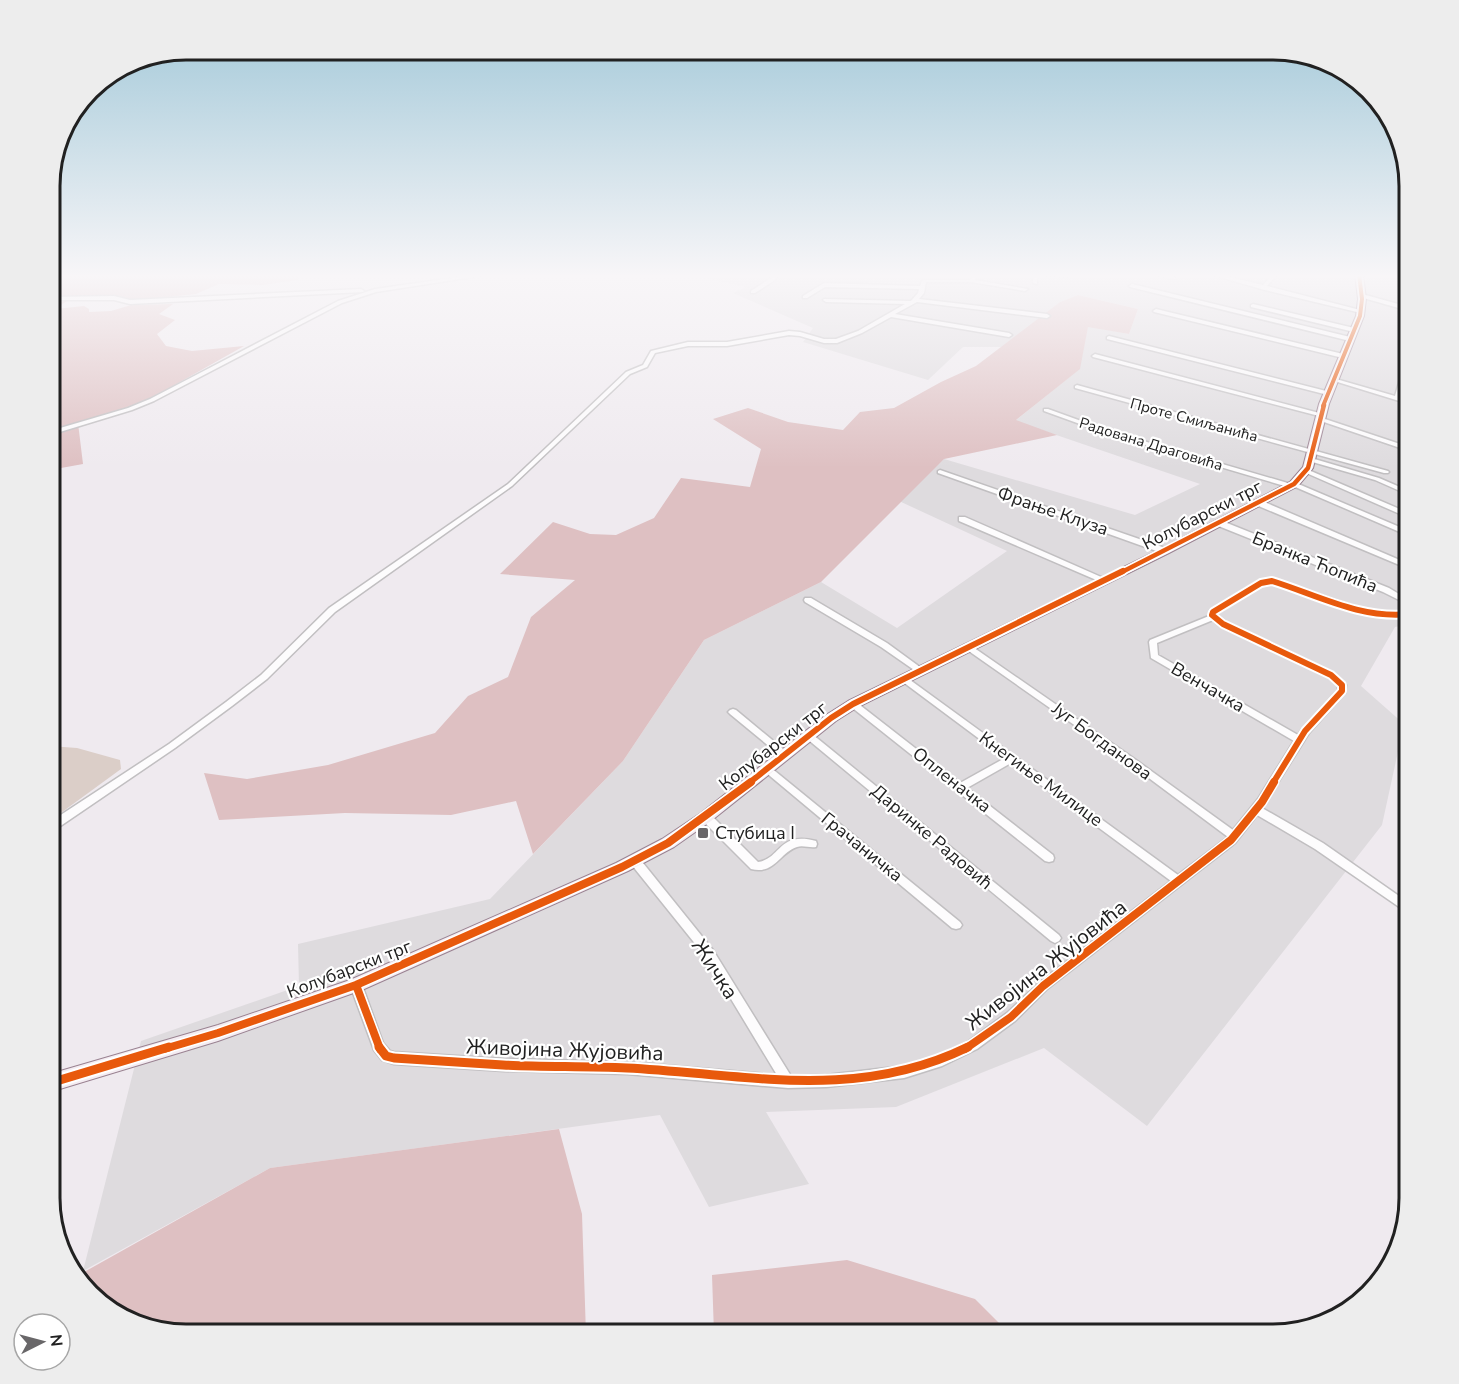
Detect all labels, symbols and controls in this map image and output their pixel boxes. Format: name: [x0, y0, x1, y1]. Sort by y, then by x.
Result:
street label: Проте Смиљанића: [1128, 393, 1260, 447]
street label: Радована Драговића: [1077, 413, 1225, 475]
street label: Колубарски трг: [1138, 474, 1266, 556]
street label: Фрање Клуза: [994, 481, 1112, 541]
street label: Бранка Ћопића: [1249, 526, 1381, 598]
street label: Венчачка: [1167, 656, 1249, 718]
street label: Колубарски трг: [714, 696, 832, 796]
street label: Југ Богданова: [1046, 696, 1157, 785]
street label: Кнегиње Милице: [974, 726, 1108, 832]
street label: Опленачка: [908, 742, 996, 818]
street label: Даринке Радовић: [866, 779, 998, 895]
street label: Грачаничка: [816, 807, 908, 887]
place label: Стубица I: [715, 821, 795, 845]
marker: Стубица I: [696, 826, 710, 840]
street label: Живојина Жујовића: [960, 893, 1132, 1037]
street label: Жичка: [685, 933, 745, 1005]
street label: Колубарски трг: [283, 934, 415, 1004]
street label: Живојина Жујовића: [466, 1033, 664, 1067]
north arrow: [12, 1312, 72, 1372]
text: N: [44, 1333, 67, 1348]

